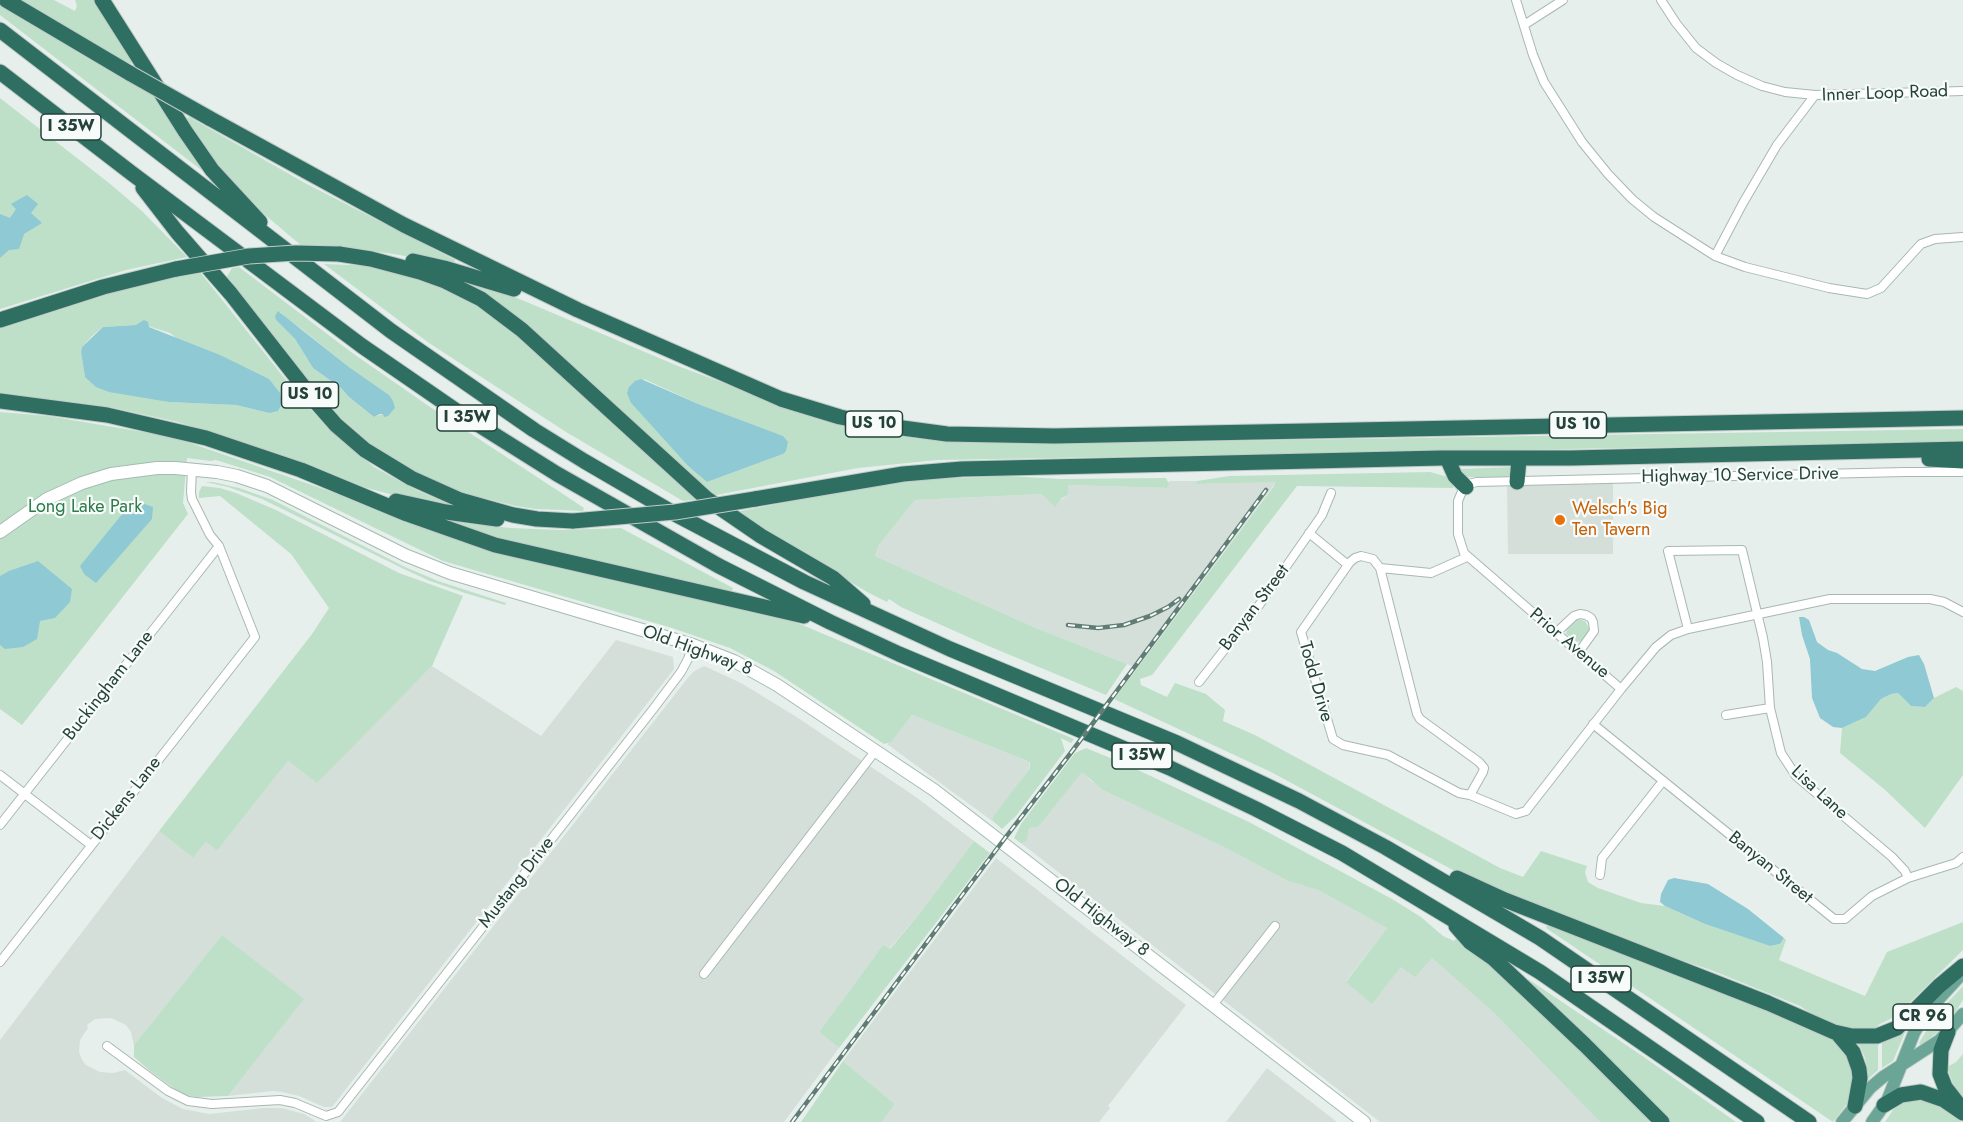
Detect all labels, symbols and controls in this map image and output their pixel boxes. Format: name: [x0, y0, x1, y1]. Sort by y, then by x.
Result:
street label: Inner Loop Road: [1821, 81, 1949, 107]
road number: I 35W: [41, 114, 101, 140]
road number: US 10: [282, 382, 338, 408]
road number: I 35W: [437, 405, 497, 431]
road number: US 10: [846, 411, 902, 437]
road number: US 10: [1550, 412, 1606, 438]
street label: Highway 10 Service Drive: [1641, 463, 1839, 489]
park label: Long Lake Park: [28, 497, 142, 519]
place label: Welsch's Big Ten Tavern: [1572, 499, 1668, 542]
marker: Welsch's Big Ten Tavern: [1553, 513, 1567, 527]
street label: Banyan Street: [1216, 561, 1294, 655]
street label: Prior Avenue: [1525, 604, 1613, 684]
street label: Old Highway 8: [639, 621, 755, 681]
street label: Buckingham Lane: [59, 627, 159, 745]
street label: Todd Drive: [1293, 639, 1337, 725]
road number: I 35W: [1112, 743, 1172, 769]
street label: Dickens Lane: [88, 753, 166, 845]
street label: Lisa Lane: [1786, 761, 1852, 825]
street label: Banyan Street: [1723, 827, 1817, 909]
street label: Mustang Drive: [475, 833, 559, 933]
street label: Old Highway 8: [1049, 874, 1153, 962]
road number: I 35W: [1571, 966, 1631, 992]
road number: CR 96: [1893, 1004, 1953, 1030]

